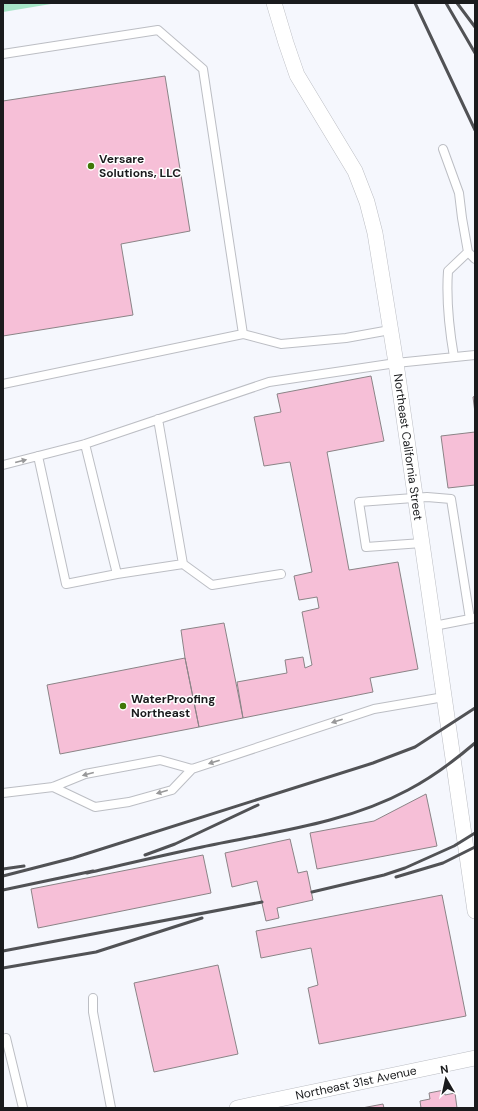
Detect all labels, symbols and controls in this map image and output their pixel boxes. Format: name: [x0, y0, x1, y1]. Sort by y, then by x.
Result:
place label: Versare Solutions, LLC: [99, 151, 181, 181]
marker: Versare Solutions, LLC: [86, 161, 96, 171]
street label: Northeast California Street: [390, 373, 426, 522]
one-way arrow: [15, 458, 27, 464]
place label: WaterProofing Northeast: [131, 691, 215, 721]
marker: WaterProofing Northeast: [118, 701, 128, 711]
one-way arrow: [331, 718, 343, 724]
one-way arrow: [207, 759, 219, 765]
one-way arrow: [81, 771, 93, 777]
one-way arrow: [156, 790, 168, 796]
north arrow: [426, 1059, 466, 1099]
street label: Northeast 31st Avenue: [294, 1062, 418, 1104]
text: N: [439, 1062, 449, 1077]

